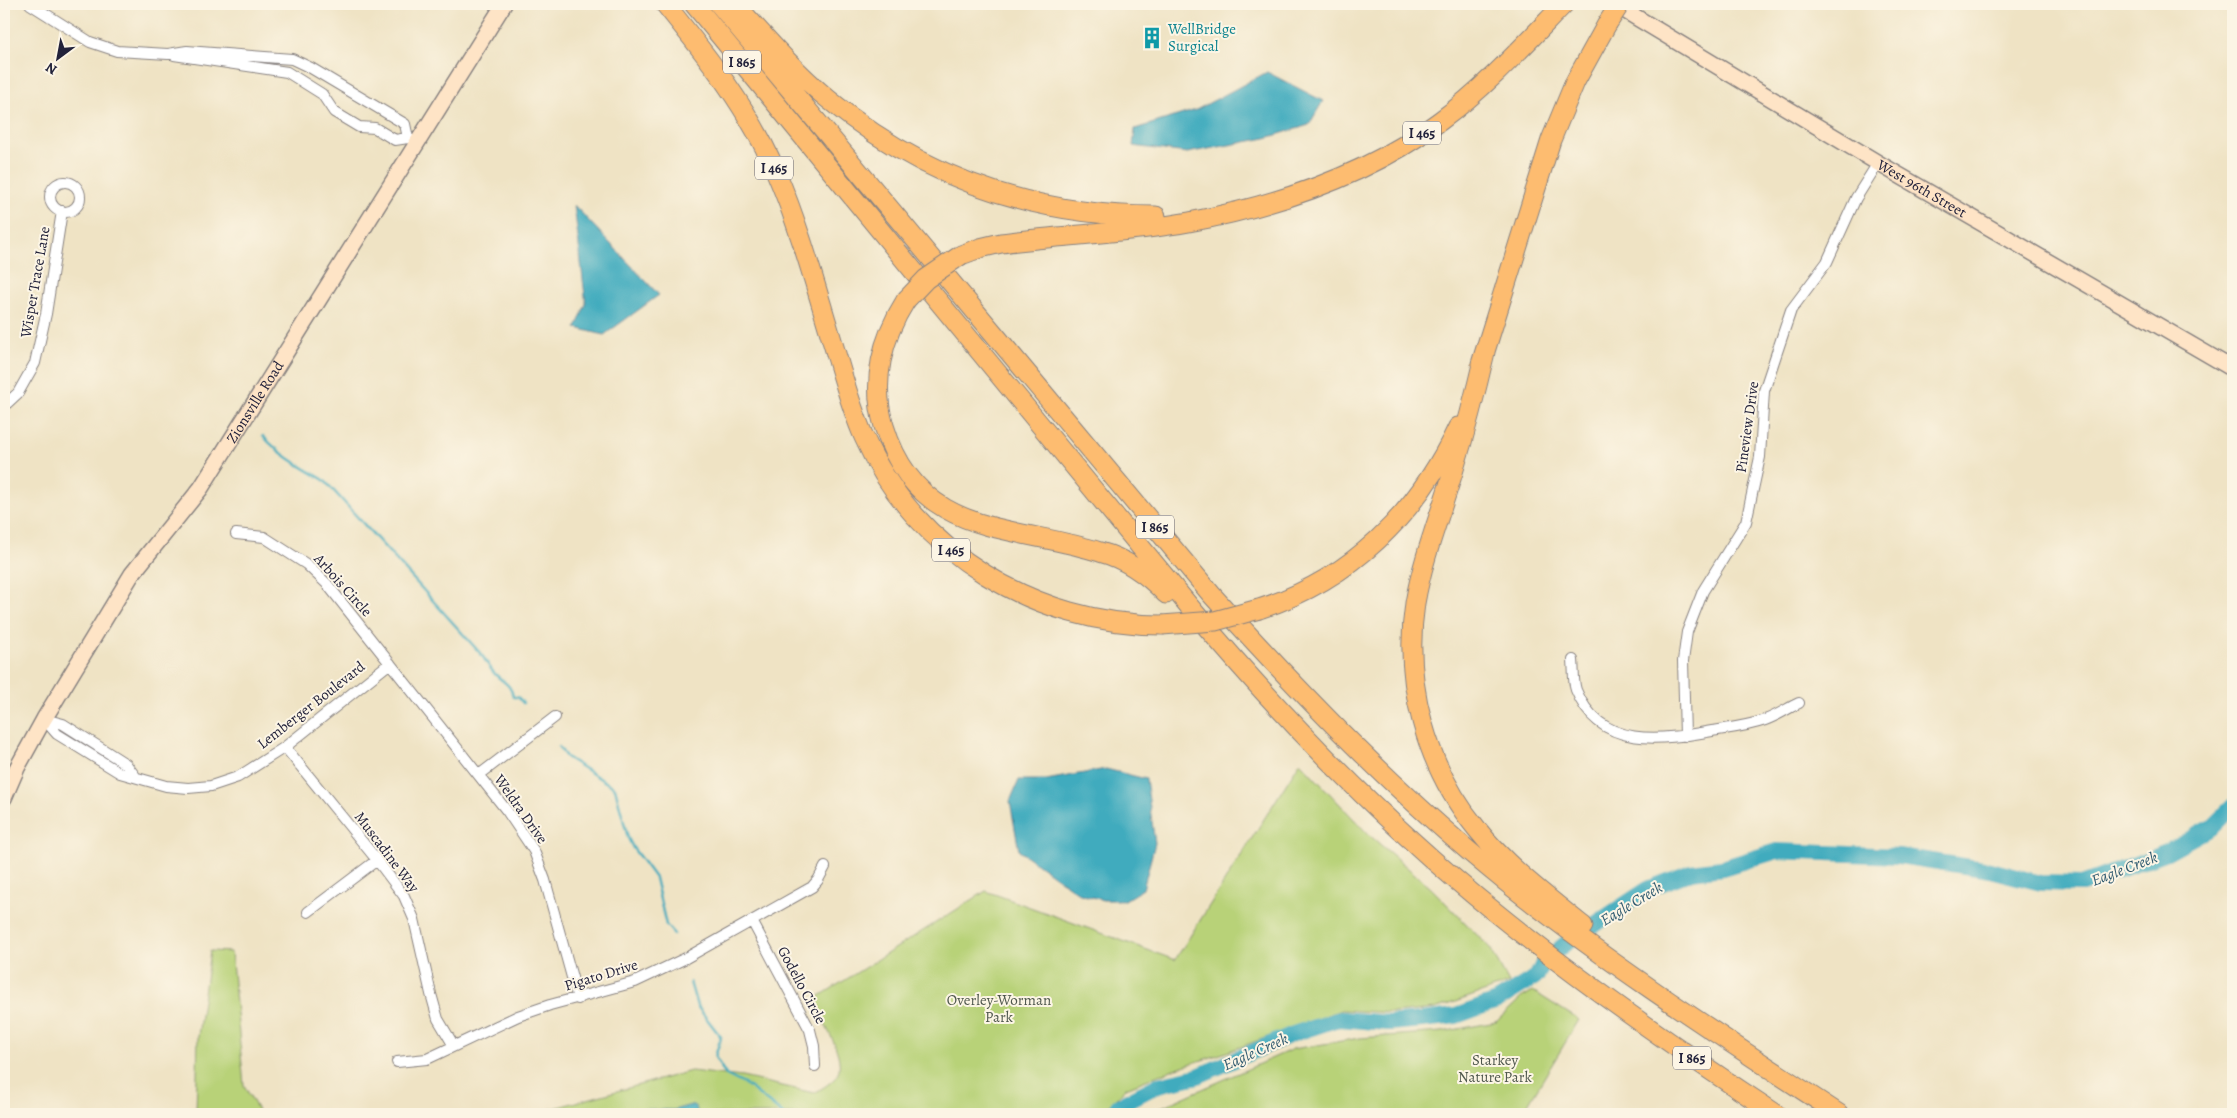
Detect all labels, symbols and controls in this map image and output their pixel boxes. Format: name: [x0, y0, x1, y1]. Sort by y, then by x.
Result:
place label: WellBridge Surgical: [1167, 19, 1236, 56]
building icon: WellBridge Surgical: [1139, 25, 1165, 51]
north arrow: [32, 32, 82, 82]
road number: I 865: [723, 51, 761, 74]
text: N: [42, 58, 61, 79]
road number: I 465: [1403, 122, 1441, 144]
street label: West 96th Street: [1873, 154, 1970, 222]
road number: I 465: [755, 156, 793, 180]
street label: Wisper Trace Lane: [15, 225, 55, 340]
street label: Zionsville Road: [221, 356, 289, 447]
street label: Pineview Drive: [1731, 380, 1763, 474]
road number: I 865: [1136, 516, 1174, 538]
road number: I 465: [932, 538, 970, 562]
street label: Arbois Circle: [309, 549, 377, 621]
street label: Lemberger Boulevard: [253, 656, 370, 753]
street label: Weldra Drive: [489, 769, 552, 848]
street label: Muscadine Way: [350, 808, 424, 897]
water label: Eagle Creek: [2088, 846, 2160, 892]
water label: Eagle Creek: [1596, 877, 1667, 931]
street label: Godello Circle: [773, 943, 831, 1028]
street label: Pigato Drive: [562, 954, 640, 996]
park label: Overley-Worman Park: [947, 990, 1051, 1027]
water label: Eagle Creek: [1219, 1028, 1291, 1076]
road number: I 865: [1673, 1046, 1711, 1070]
park label: Starkey Nature Park: [1458, 1050, 1533, 1087]

